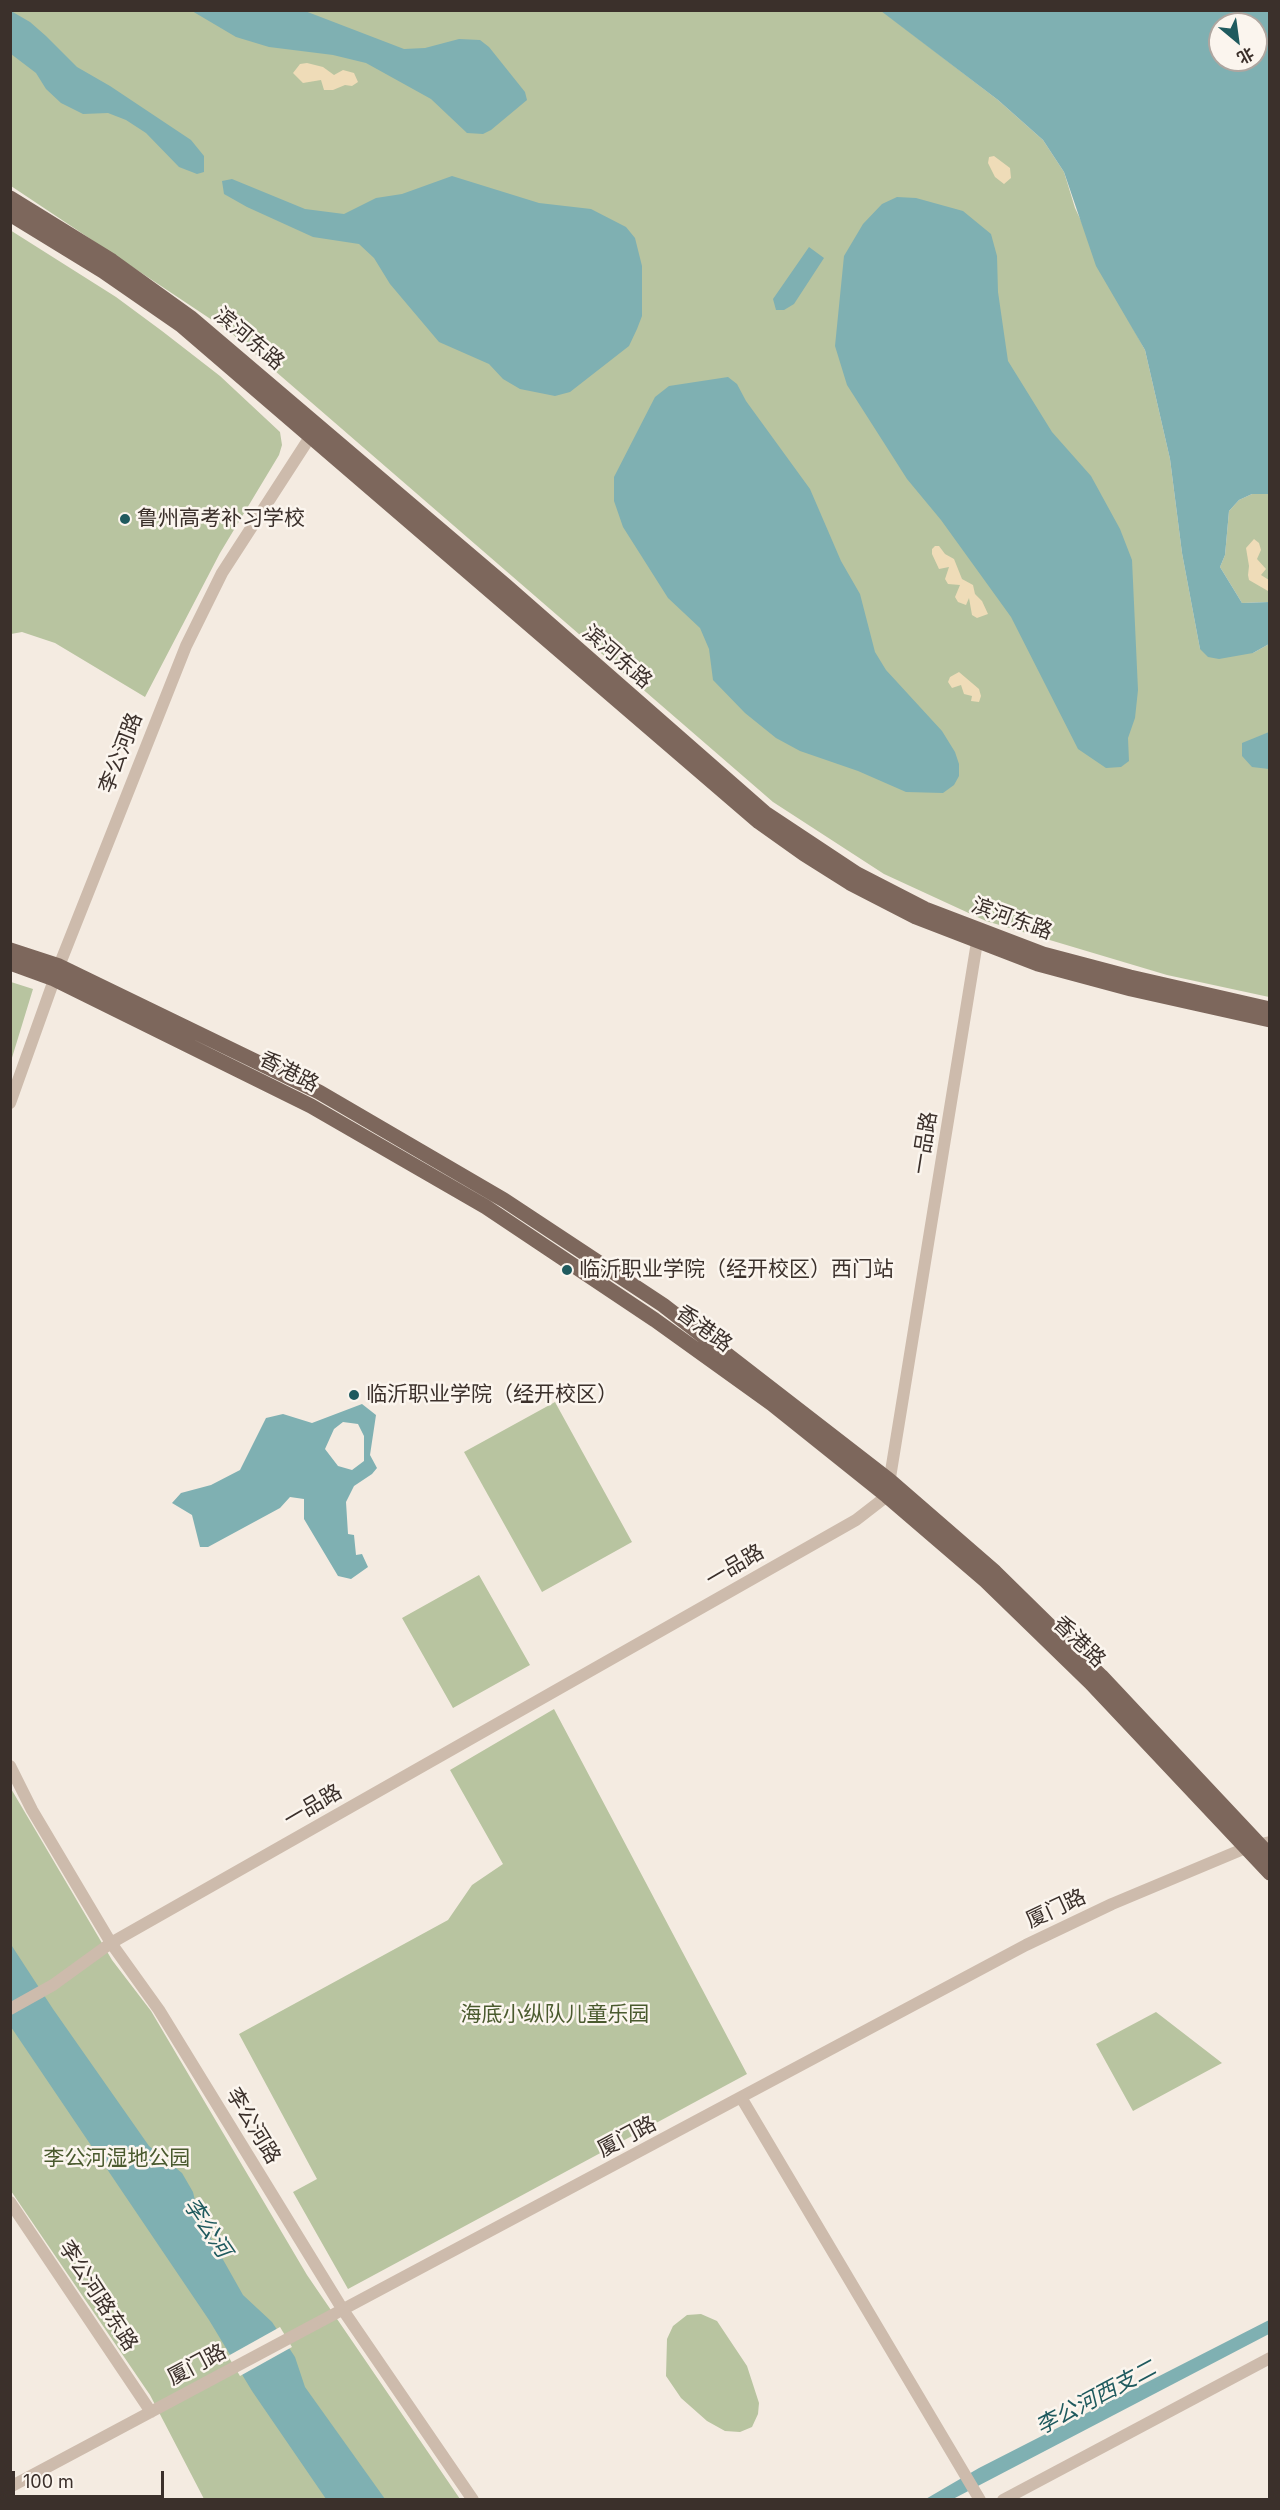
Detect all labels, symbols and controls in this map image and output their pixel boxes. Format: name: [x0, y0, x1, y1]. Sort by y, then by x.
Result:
north arrow: [1208, 12, 1268, 72]
text: 北: [1234, 43, 1258, 69]
street label: 滨河东路: [209, 302, 289, 376]
place label: 鲁州高考补习学校: [137, 506, 305, 532]
marker: 鲁州高考补习学校: [118, 512, 132, 526]
street label: 滨河东路: [577, 620, 657, 694]
street label: 李公河路: [94, 709, 148, 797]
street label: 滨河东路: [968, 893, 1056, 945]
street label: 香港路: [255, 1046, 323, 1098]
street label: 一品路: [908, 1110, 942, 1176]
place label: 临沂职业学院（经开校区）西门站: [579, 1257, 894, 1283]
marker: 临沂职业学院（经开校区）西门站: [560, 1263, 574, 1277]
street label: 香港路: [671, 1300, 737, 1358]
place label: 临沂职业学院（经开校区）: [366, 1382, 618, 1408]
marker: 临沂职业学院（经开校区）: [347, 1388, 361, 1402]
street label: 一品路: [701, 1539, 769, 1593]
street label: 香港路: [1048, 1611, 1110, 1673]
street label: 一品路: [279, 1779, 347, 1833]
street label: 厦门路: [1022, 1884, 1090, 1934]
park label: 海底小纵队儿童乐园: [461, 2002, 649, 2028]
street label: 李公河路: [221, 2084, 285, 2168]
street label: 厦门路: [593, 2111, 661, 2163]
park label: 李公河湿地公园: [44, 2146, 190, 2172]
water label: 李公河: [178, 2193, 236, 2263]
street label: 李公河路东路: [53, 2236, 143, 2356]
street label: 厦门路: [163, 2339, 231, 2391]
water label: 李公河西支二: [1032, 2355, 1160, 2441]
scale bar: [15, 2459, 166, 2497]
text: 100 m: [23, 2471, 74, 2492]

